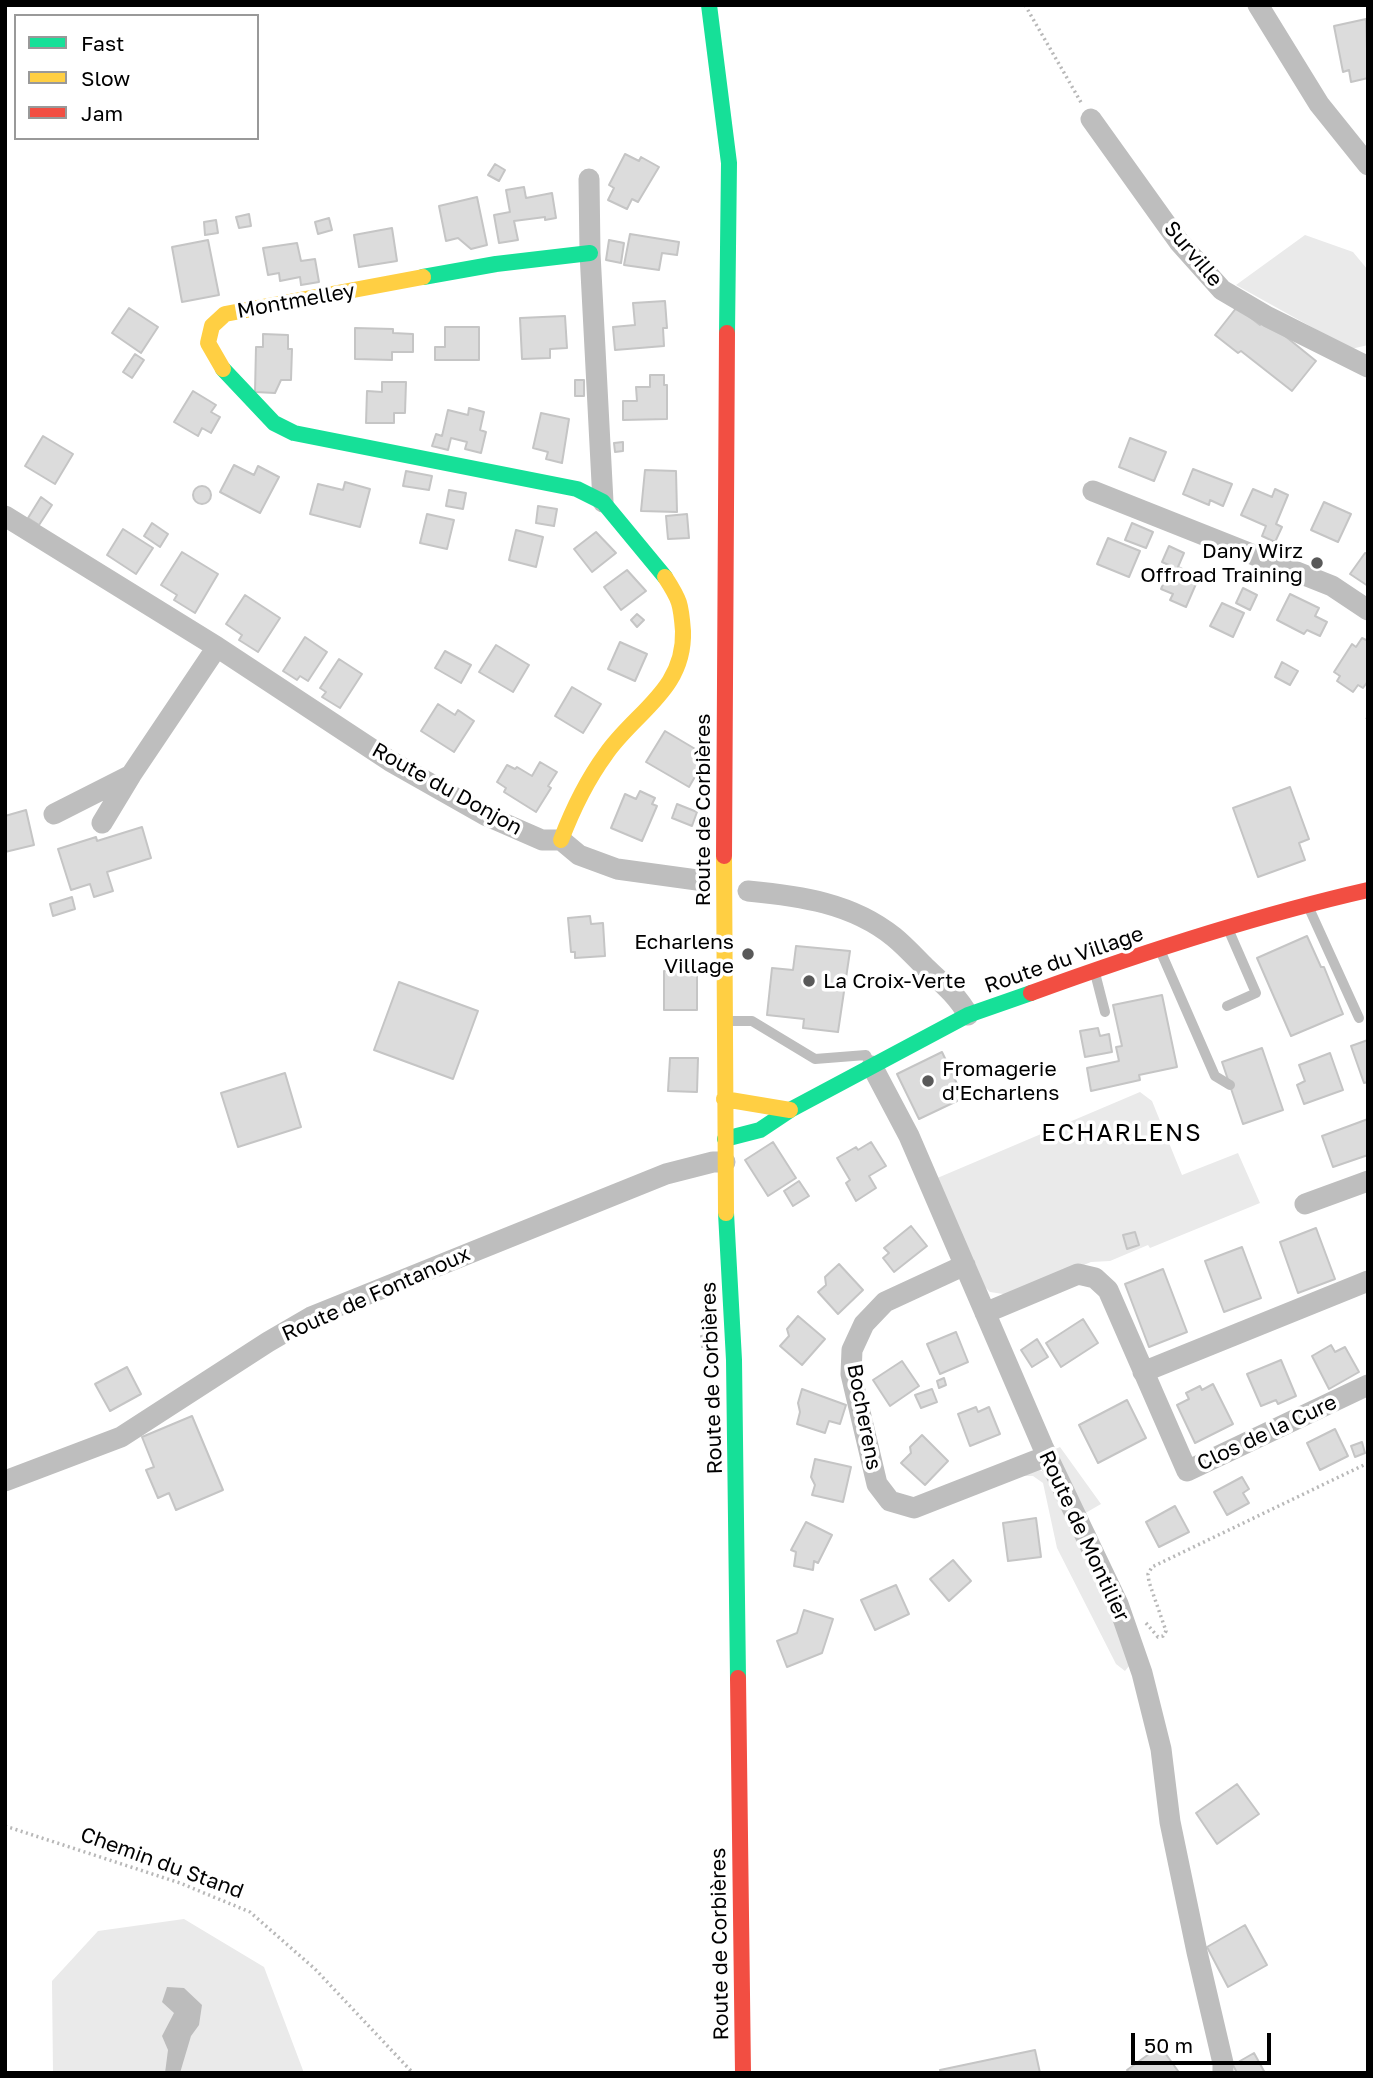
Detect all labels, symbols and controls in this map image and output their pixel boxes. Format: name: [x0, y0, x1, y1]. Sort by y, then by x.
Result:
legend: [14, 14, 259, 140]
text: Fast: [81, 30, 124, 56]
text: Slow: [81, 65, 130, 91]
text: Jam: [81, 100, 123, 126]
street label: Surville: [1158, 216, 1228, 292]
street label: Montmelley: [235, 278, 357, 324]
place label: Dany Wirz Offroad Training: [1140, 538, 1303, 588]
marker: Dany Wirz Offroad Training: [1309, 555, 1325, 571]
street label: Route de Corbières: [690, 714, 716, 906]
street label: Route du Donjon: [368, 737, 526, 841]
street label: Route du Village: [981, 921, 1147, 999]
place label: Echarlens Village: [634, 929, 734, 979]
marker: Echarlens Village: [740, 946, 756, 962]
place label: La Croix-Verte: [823, 968, 966, 994]
marker: La Croix-Verte: [801, 973, 817, 989]
place label: Fromagerie d'Echarlens: [942, 1056, 1059, 1106]
marker: Fromagerie d'Echarlens: [920, 1073, 936, 1089]
district label: ECHARLENS: [1042, 1119, 1202, 1147]
street label: Route de Fontanoux: [278, 1241, 474, 1347]
street label: Route de Corbières: [696, 1281, 728, 1475]
street label: Bocherens: [841, 1362, 887, 1472]
street label: Clos de la Cure: [1193, 1390, 1341, 1476]
street label: Route de Montilier: [1033, 1447, 1135, 1625]
street label: Chemin du Stand: [77, 1822, 247, 1904]
street label: Route de Corbières: [706, 1847, 734, 2041]
scale bar: [1135, 2018, 1275, 2062]
text: 50 m: [1144, 2032, 1193, 2058]

